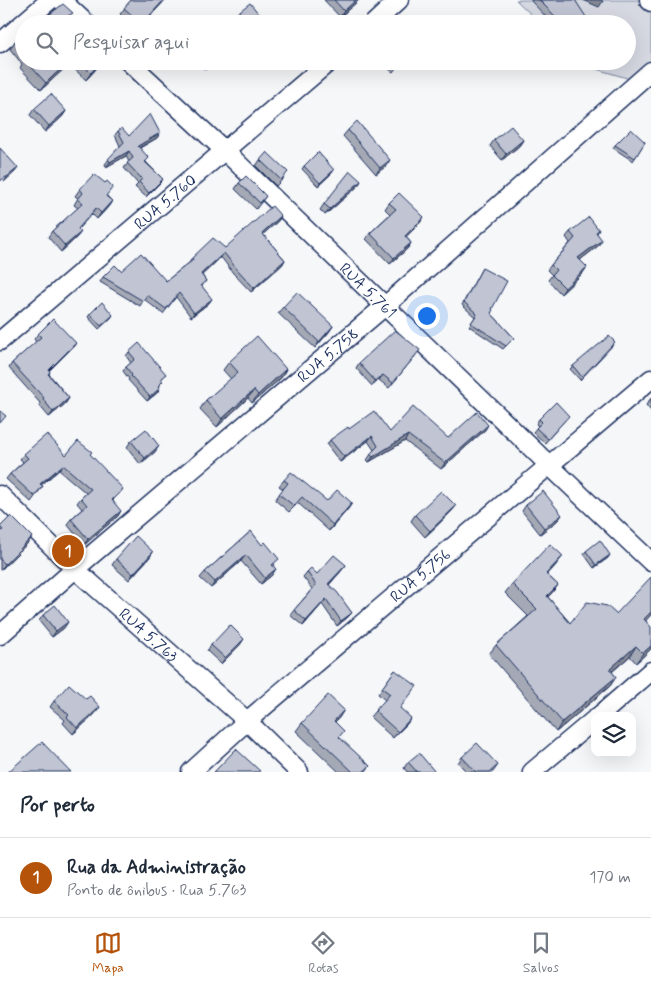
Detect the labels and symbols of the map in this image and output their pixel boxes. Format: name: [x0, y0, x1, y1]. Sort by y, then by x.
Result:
street label: RUA 5.760: [130, 170, 201, 235]
street label: RUA 5.761: [334, 258, 400, 324]
your location: [414, 303, 440, 329]
street label: RUA 5.758: [293, 324, 363, 388]
pin: 1: [52, 532, 84, 570]
street label: RUA 5.756: [386, 544, 455, 608]
street label: RUA 5.763: [114, 604, 182, 668]

